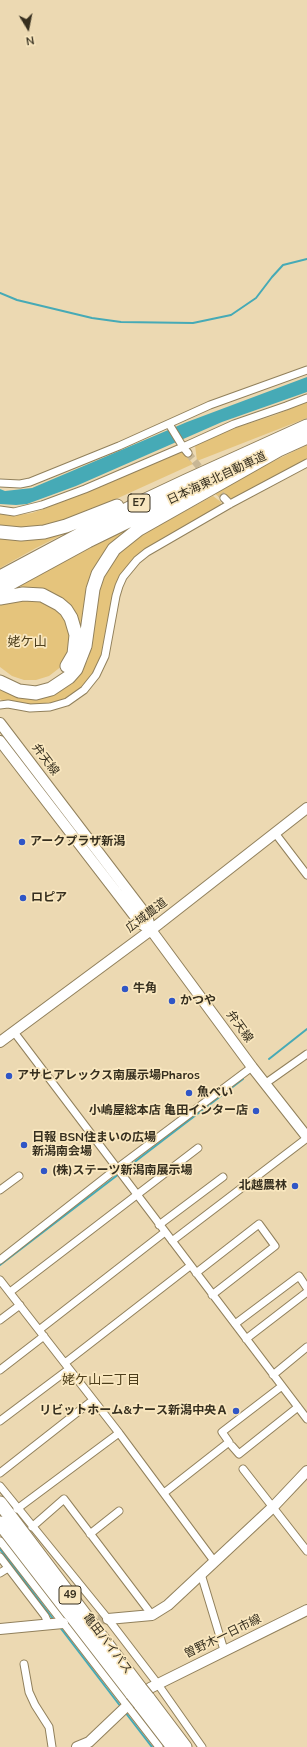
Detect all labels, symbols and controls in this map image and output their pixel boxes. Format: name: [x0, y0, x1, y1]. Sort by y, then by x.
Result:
north arrow: [8, 8, 48, 48]
text: N: [25, 32, 36, 48]
street label: 日本海東北自動車道: [165, 450, 269, 508]
road number: E7: [128, 494, 150, 512]
district label: 姥ケ山: [8, 635, 46, 651]
street label: 弁天線: [28, 741, 62, 779]
place label: アークプラザ新潟: [30, 835, 125, 849]
marker: アークプラザ新潟: [17, 837, 27, 847]
place label: ロピア: [31, 891, 67, 905]
marker: ロピア: [18, 893, 28, 903]
street label: 広域農道: [123, 896, 171, 936]
place label: 牛角: [133, 982, 157, 996]
marker: 牛角: [120, 984, 130, 994]
place label: かつや: [180, 994, 216, 1008]
marker: かつや: [167, 996, 177, 1006]
street label: 弁天線: [223, 1008, 255, 1046]
place label: アサヒアレックス南展示場Pharos: [17, 1069, 200, 1083]
marker: アサヒアレックス南展示場Pharos: [4, 1071, 14, 1081]
place label: 魚べい: [197, 1086, 233, 1100]
marker: 魚べい: [184, 1088, 194, 1098]
place label: 小嶋屋総本店 亀田インター店: [89, 1104, 248, 1118]
marker: 小嶋屋総本店 亀田インター店: [251, 1106, 261, 1116]
place label: 日報 BSN住まいの広場 新潟南会場: [32, 1131, 156, 1159]
marker: 日報 BSN住まいの広場 新潟南会場: [19, 1140, 29, 1150]
place label: (株)ステーツ新潟南展示場: [52, 1164, 193, 1178]
marker: (株)ステーツ新潟南展示場: [39, 1166, 49, 1176]
place label: 北越農林: [239, 1179, 287, 1193]
marker: 北越農林: [290, 1181, 300, 1191]
district label: 姥ケ山二丁目: [62, 1373, 140, 1389]
place label: リビットホーム&ナース新潟中央Ａ: [39, 1404, 228, 1418]
marker: リビットホーム&ナース新潟中央Ａ: [231, 1406, 241, 1416]
road number: 49: [59, 1586, 81, 1604]
street label: 亀田バイパス: [80, 1611, 134, 1677]
street label: 曽野木一日市線: [182, 1612, 264, 1662]

